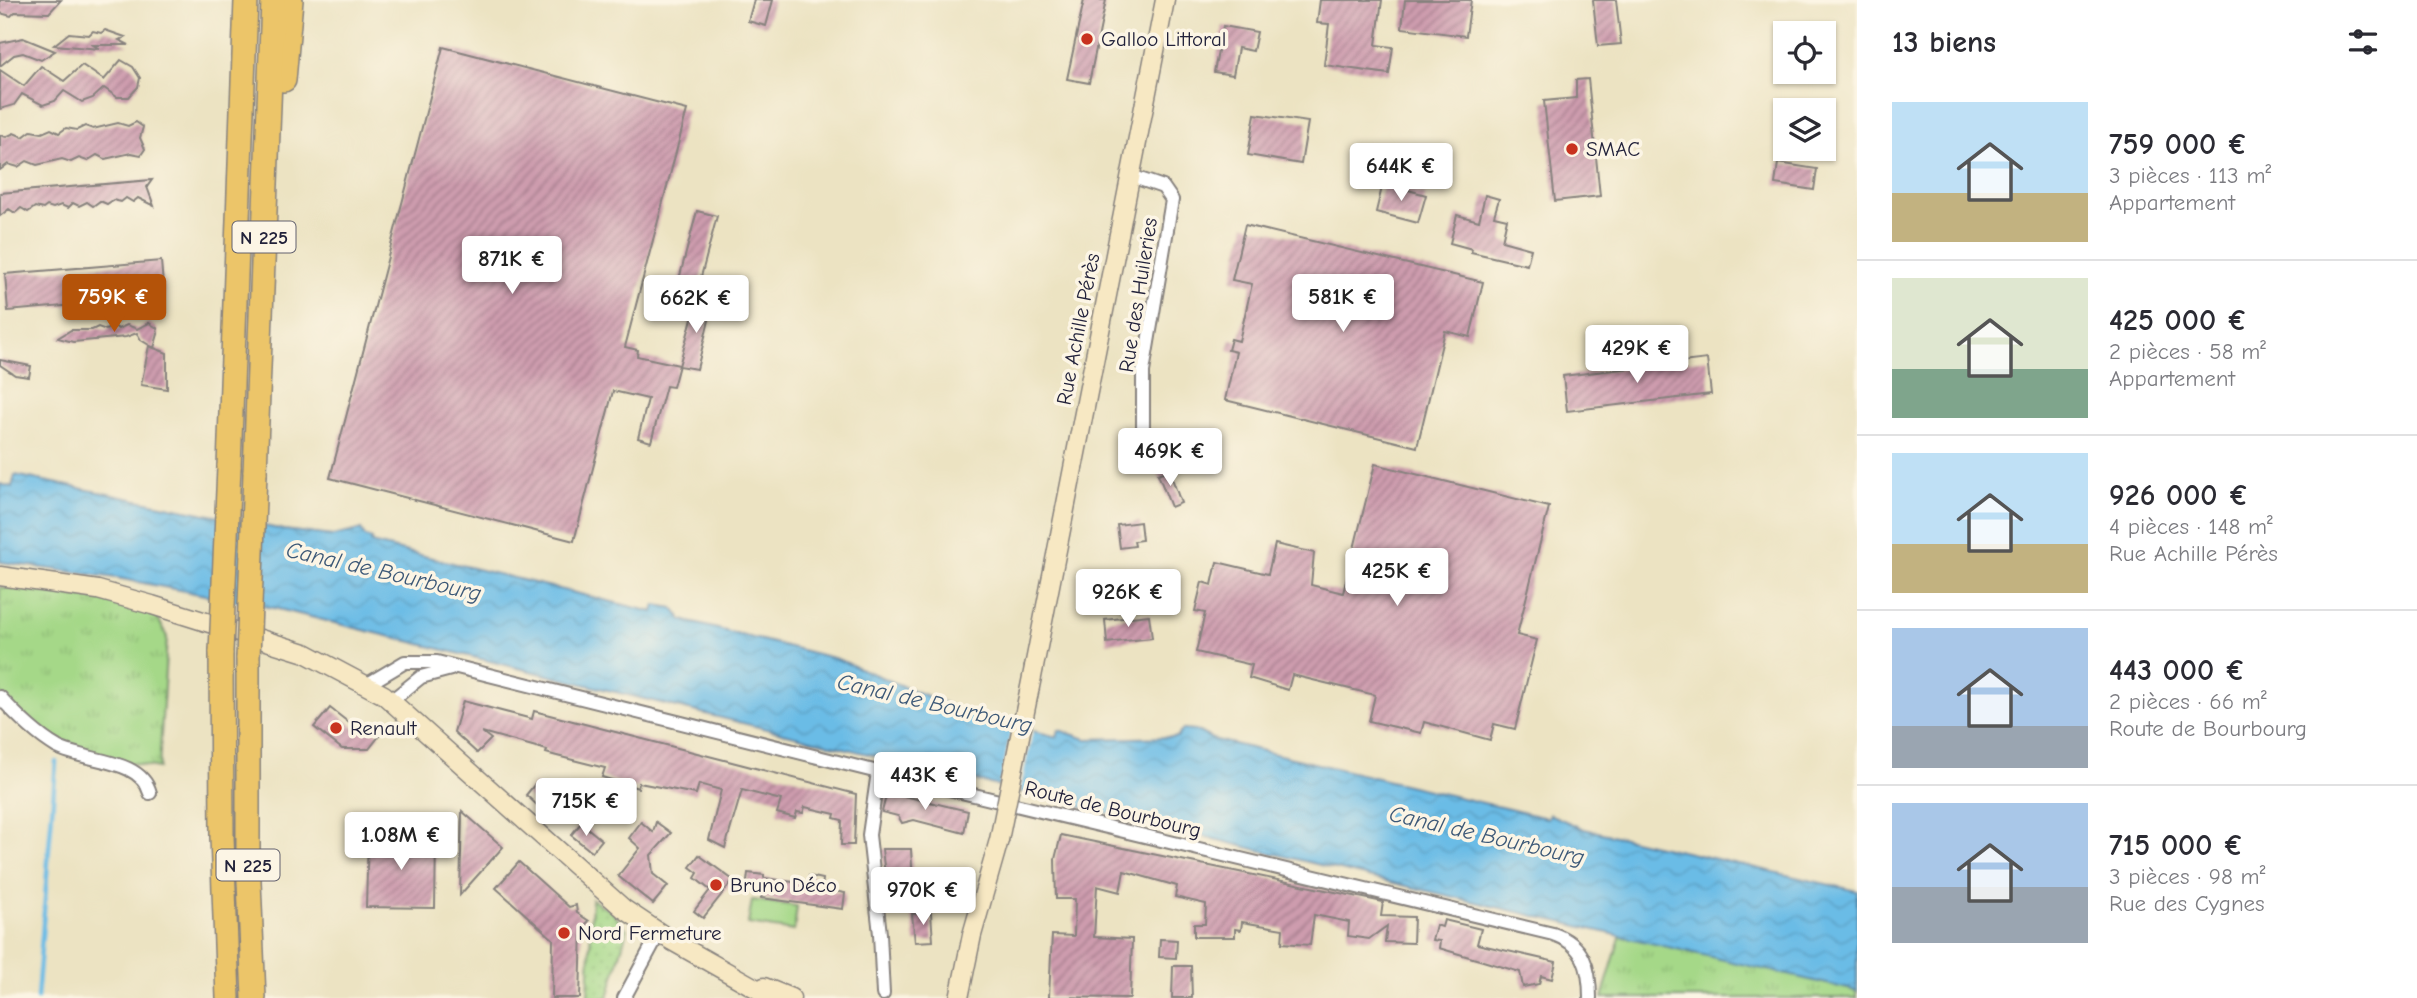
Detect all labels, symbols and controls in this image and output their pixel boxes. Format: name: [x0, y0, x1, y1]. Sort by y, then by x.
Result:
map controls: [1773, 21, 1836, 161]
button: locate: [1773, 21, 1836, 84]
icon: filters: [2344, 23, 2382, 61]
text: 13 biens: [1892, 25, 1996, 60]
place label: Galloo Littoral: [1101, 27, 1226, 51]
marker: Galloo Littoral: [1079, 31, 1095, 47]
button: layers: [1773, 98, 1836, 161]
text: 759 000 €: [2109, 127, 2248, 162]
icon: home: [1948, 130, 2032, 214]
place label: SMAC: [1586, 137, 1640, 161]
marker: SMAC: [1564, 141, 1580, 157]
pin: 644K €: [1344, 144, 1458, 203]
text: 644K €: [1366, 152, 1436, 179]
text: 3 pièces · 113 m²: [2109, 162, 2271, 189]
text: Appartement: [2109, 189, 2235, 216]
street label: Rue des Huileries: [1114, 216, 1162, 374]
road number: N 225: [232, 221, 296, 252]
pin: 871K €: [455, 236, 569, 296]
text: 871K €: [478, 245, 546, 272]
street label: Rue Achille Pérès: [1052, 251, 1104, 407]
pin: 759K €: [57, 274, 171, 334]
pin: 581K €: [1286, 274, 1400, 334]
pin: 662K €: [639, 276, 753, 335]
text: 759K €: [78, 283, 150, 310]
text: 581K €: [1308, 283, 1378, 310]
text: 662K €: [660, 284, 732, 311]
text: 425 000 €: [2109, 303, 2247, 338]
icon: home: [1948, 306, 2032, 390]
pin: 429K €: [1580, 326, 1694, 385]
text: 429K €: [1601, 334, 1673, 361]
text: 2 pièces · 58 m²: [2109, 338, 2266, 365]
text: Appartement: [2109, 365, 2235, 392]
pin: 469K €: [1113, 428, 1227, 488]
text: 469K €: [1134, 437, 1206, 464]
text: 926 000 €: [2109, 478, 2249, 513]
icon: home: [1948, 481, 2032, 565]
text: 4 pièces · 148 m²: [2109, 513, 2273, 540]
water label: Canal de Bourbourg: [284, 536, 484, 607]
text: Rue Achille Pérès: [2109, 540, 2278, 567]
pin: 425K €: [1340, 548, 1454, 608]
text: 425K €: [1361, 557, 1433, 584]
pin: 926K €: [1071, 570, 1185, 629]
text: 926K €: [1092, 578, 1164, 605]
text: 443 000 €: [2109, 653, 2245, 688]
icon: home: [1948, 656, 2032, 740]
water label: Canal de Bourbourg: [835, 668, 1035, 739]
text: 2 pièces · 66 m²: [2109, 688, 2267, 715]
text: Route de Bourbourg: [2109, 715, 2307, 742]
place label: Renault: [350, 716, 418, 740]
marker: Renault: [328, 720, 344, 736]
pin: 443K €: [868, 752, 982, 812]
text: 443K €: [890, 761, 960, 788]
street label: Route de Bourbourg: [1022, 775, 1204, 843]
pin: 715K €: [529, 778, 643, 838]
text: 715K €: [552, 787, 620, 814]
water label: Canal de Bourbourg: [1387, 800, 1587, 871]
pin: 1.08M €: [336, 812, 466, 872]
text: 1.08M €: [361, 821, 441, 848]
text: 715 000 €: [2109, 828, 2244, 863]
icon: home: [1948, 831, 2032, 915]
road number: N 225: [216, 850, 280, 880]
text: 3 pièces · 98 m²: [2109, 863, 2265, 890]
pin: 970K €: [866, 867, 980, 927]
place label: Bruno Déco: [730, 873, 837, 897]
text: 970K €: [887, 876, 959, 903]
marker: Bruno Déco: [708, 877, 724, 893]
text: Rue des Cygnes: [2109, 890, 2265, 917]
place label: Nord Fermeture: [578, 921, 722, 945]
marker: Nord Fermeture: [556, 925, 572, 941]

